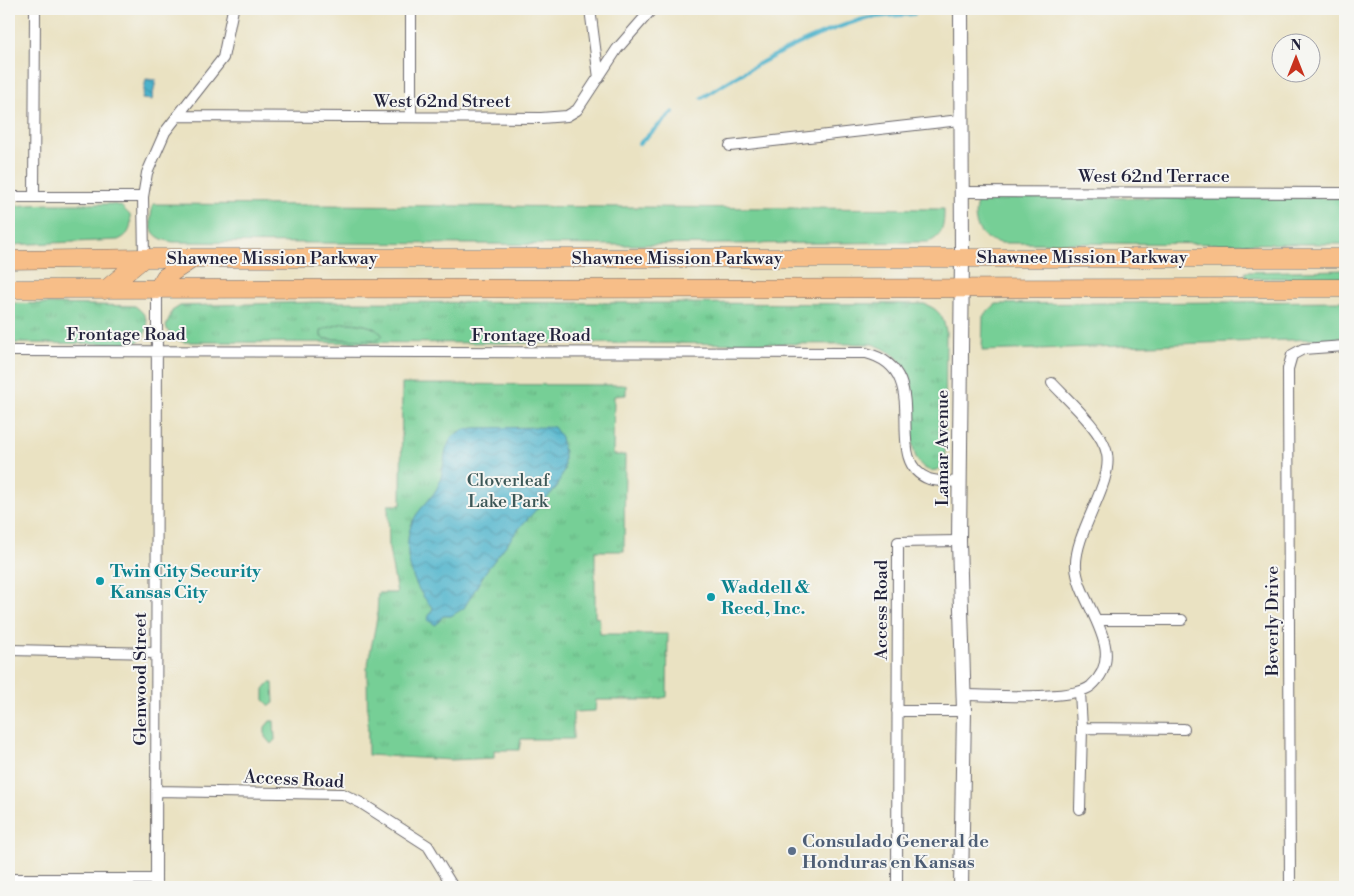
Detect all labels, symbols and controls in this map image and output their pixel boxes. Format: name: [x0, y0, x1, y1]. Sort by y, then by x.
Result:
north arrow: [1272, 32, 1322, 82]
text: N: [1290, 37, 1302, 55]
street label: West 62nd Street: [372, 90, 511, 113]
street label: West 62nd Terrace: [1077, 165, 1230, 188]
street label: Shawnee Mission Parkway: [977, 246, 1188, 269]
street label: Shawnee Mission Parkway: [167, 247, 378, 270]
street label: Shawnee Mission Parkway: [572, 247, 783, 270]
street label: Frontage Road: [66, 323, 186, 346]
street label: Frontage Road: [471, 324, 591, 347]
street label: Lamar Avenue: [931, 390, 954, 506]
park label: Cloverleaf Lake Park: [467, 469, 551, 513]
street label: Access Road: [870, 559, 893, 661]
place label: Twin City Security Kansas City: [110, 560, 262, 604]
street label: Beverly Drive: [1261, 566, 1284, 677]
marker: Twin City Security Kansas City: [94, 575, 106, 587]
place label: Waddell & Reed, Inc.: [720, 576, 810, 620]
marker: Waddell & Reed, Inc.: [705, 591, 717, 603]
street label: Glenwood Street: [129, 612, 152, 746]
street label: Access Road: [242, 765, 345, 794]
place label: Consulado General de Honduras en Kansas: [802, 830, 989, 874]
marker: Consulado General de Honduras en Kansas: [786, 845, 798, 857]

